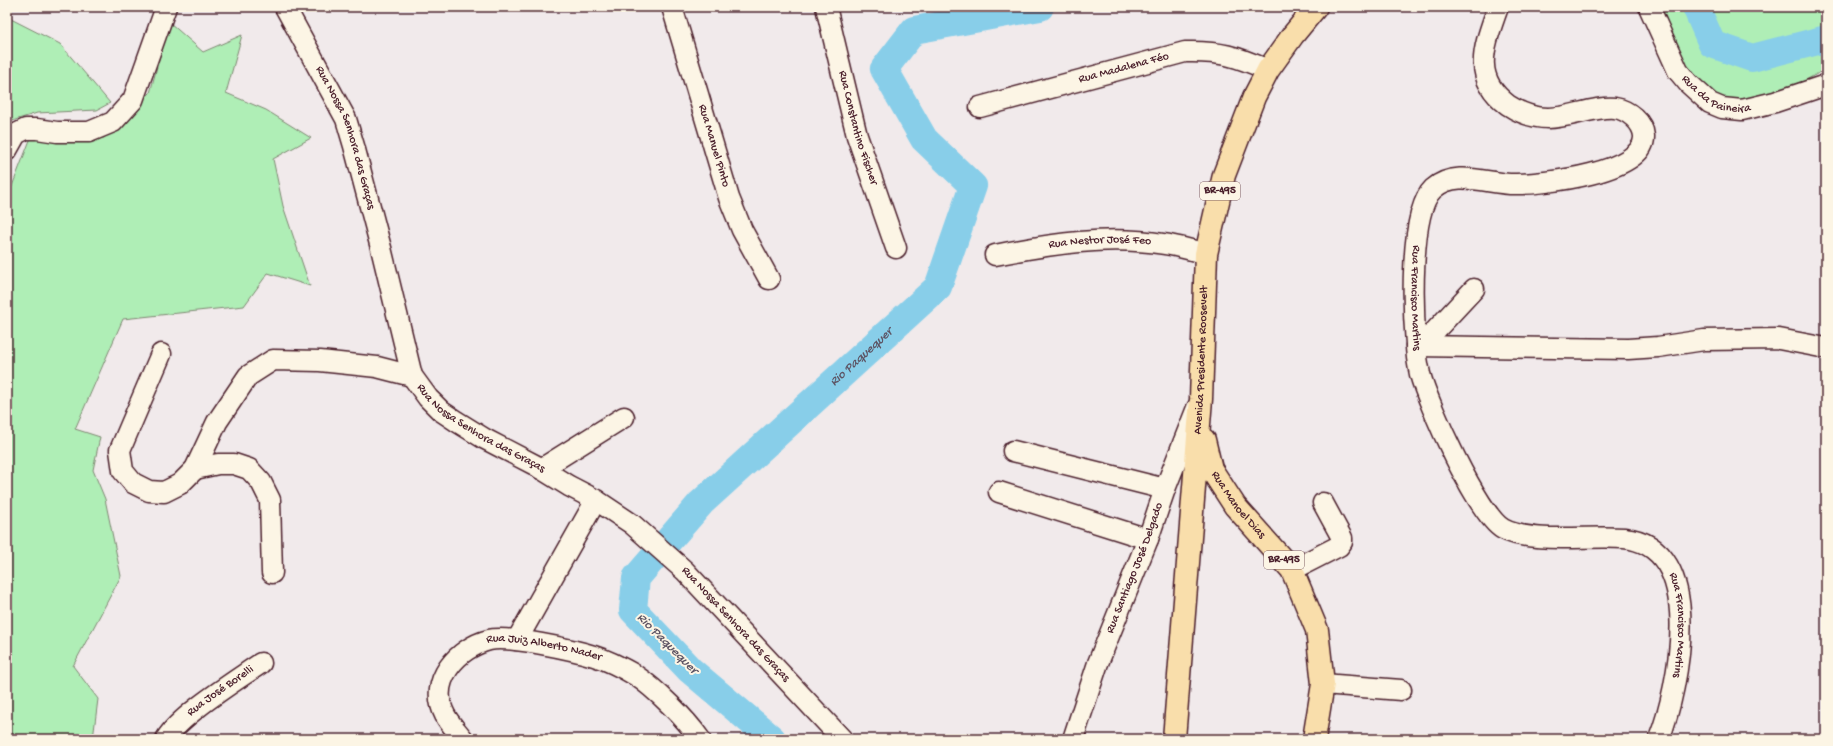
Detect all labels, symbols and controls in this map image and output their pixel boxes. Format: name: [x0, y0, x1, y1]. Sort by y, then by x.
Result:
street label: Rua Madalena Féo: [1077, 50, 1171, 87]
street label: Rua Nossa Senhora das Graças: [312, 64, 378, 212]
street label: Rua Constantino Fischer: [835, 69, 881, 188]
street label: Rua da Paineira: [1678, 73, 1753, 117]
street label: Rua Manuel Pinto: [695, 103, 732, 189]
road number: BR-495: [1200, 182, 1240, 200]
street label: Rua Nestor José Feo: [1048, 233, 1152, 252]
street label: Rua Francisco Martins: [1407, 245, 1423, 352]
street label: Avenida Presidente Roosevelt: [1191, 284, 1212, 435]
water label: Rio Paquequer: [827, 323, 897, 389]
street label: Rua Nossa Senhora das Graças: [413, 381, 548, 477]
street label: Rua Manoel Dias: [1207, 469, 1268, 542]
street label: Rua Santiago José Delgado: [1104, 501, 1167, 635]
road number: BR-495: [1264, 551, 1304, 569]
street label: Rua Nossa Senhora das Graças: [678, 564, 793, 686]
street label: Rua Francisco Martins: [1665, 571, 1688, 679]
water label: Rio Paquequer: [634, 611, 702, 679]
street label: Rua Juiz Alberto Nader: [485, 632, 605, 666]
street label: Rua José Borelli: [185, 663, 257, 720]

